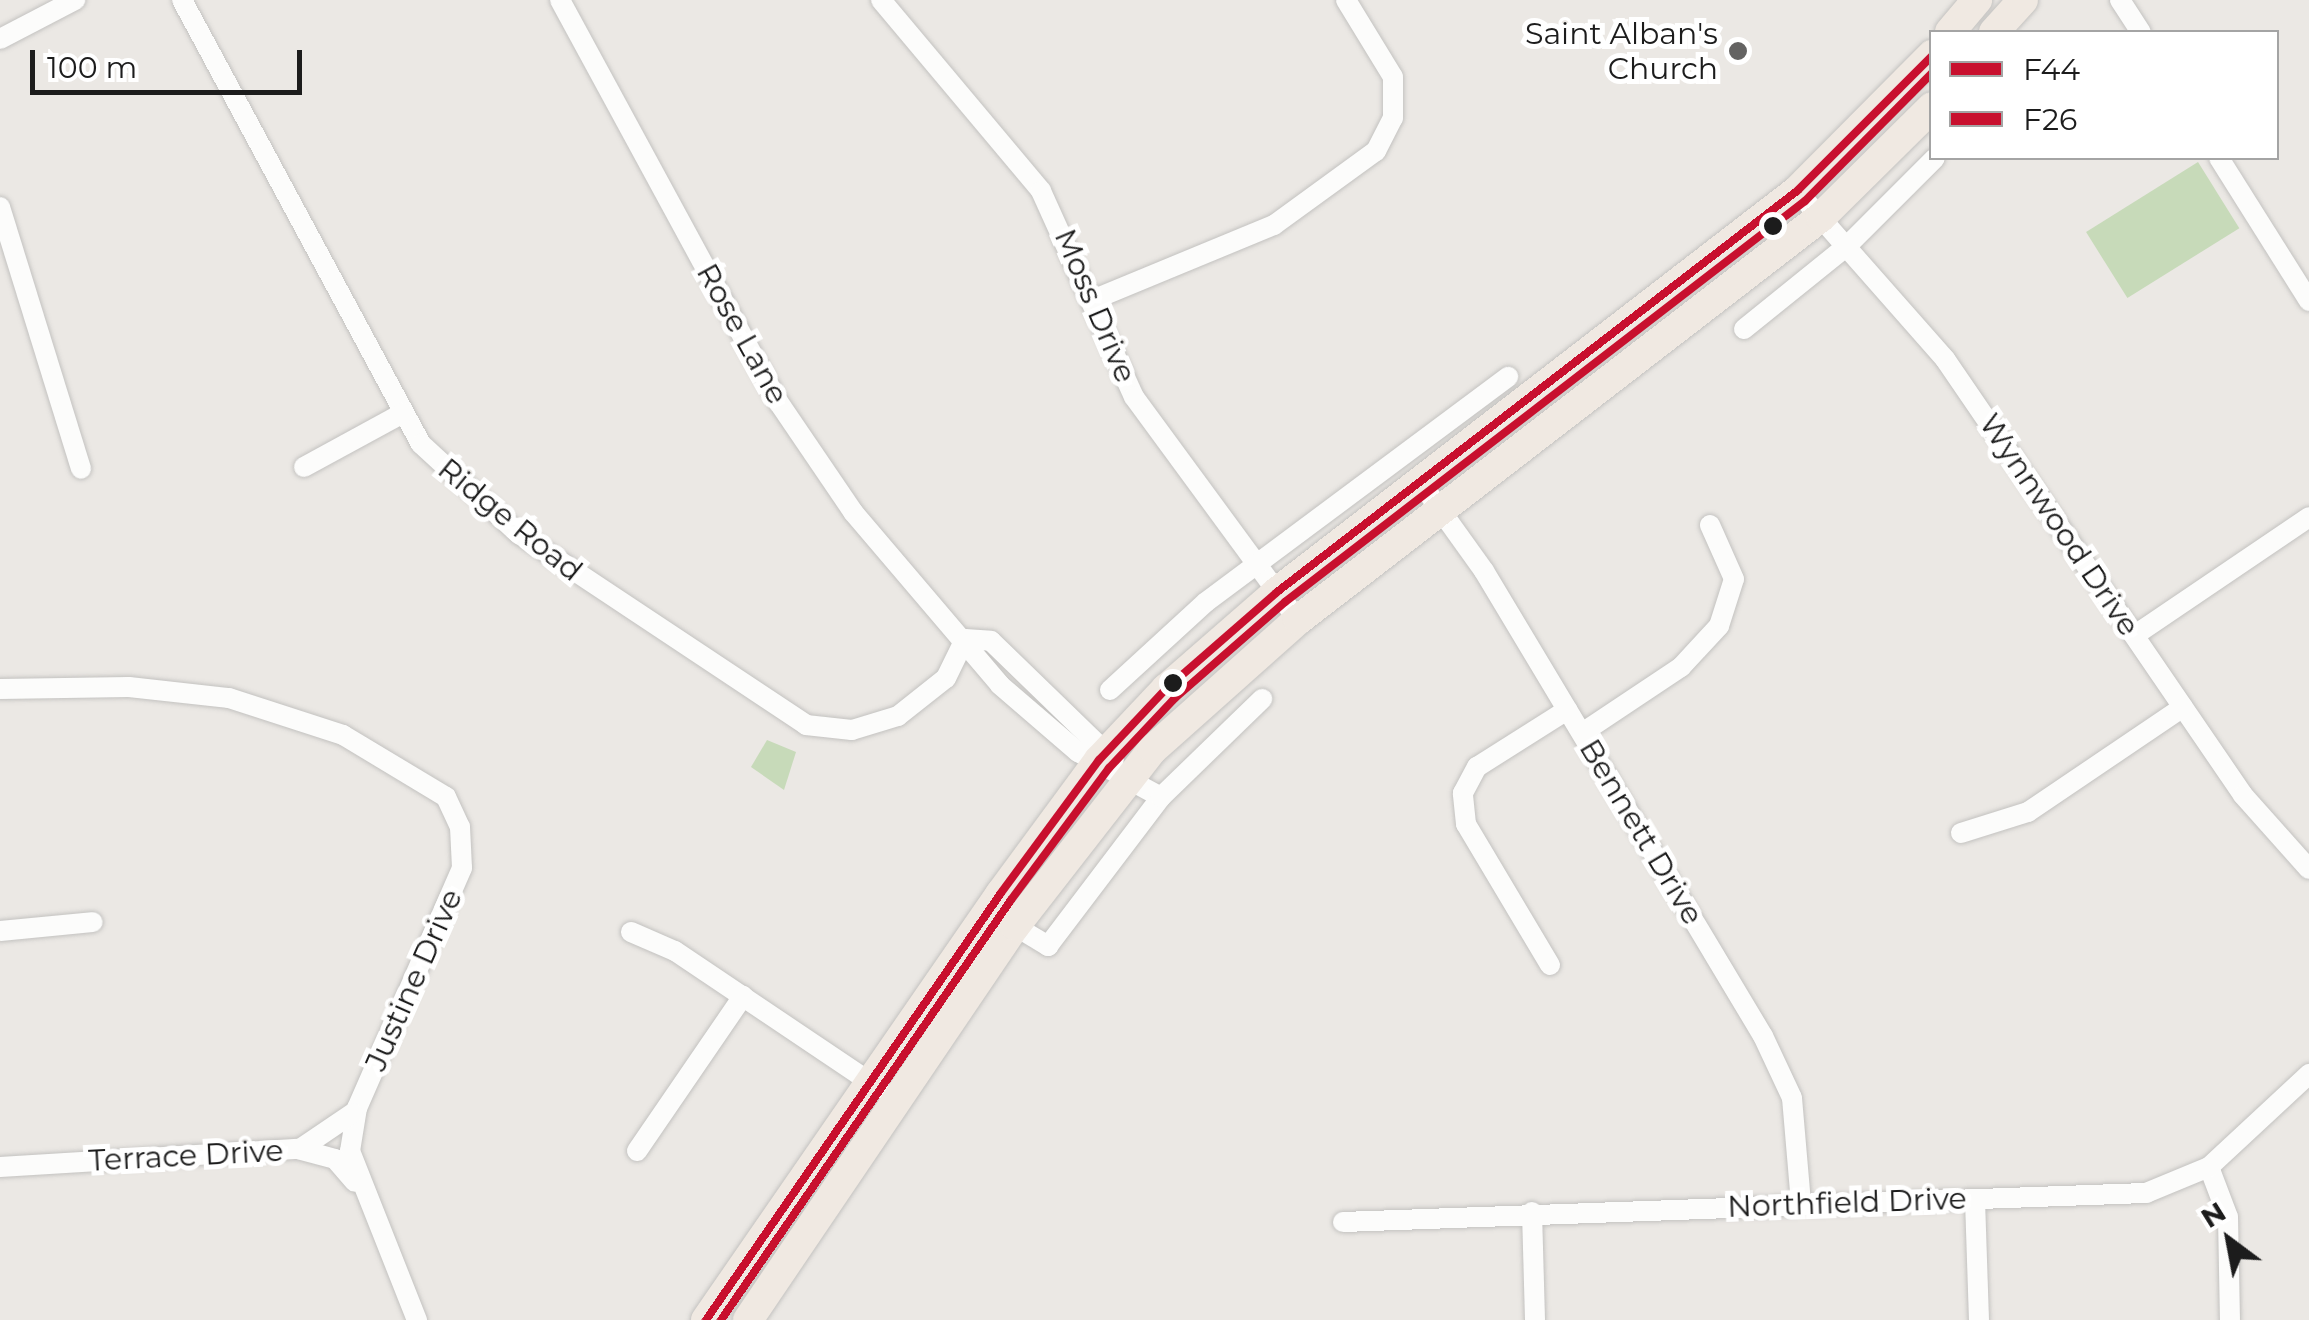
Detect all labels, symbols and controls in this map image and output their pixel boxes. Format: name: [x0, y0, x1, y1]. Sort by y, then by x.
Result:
place label: Saint Alban's Church: [1525, 16, 1718, 86]
scale bar: [35, 30, 308, 92]
legend: [1929, 30, 2279, 160]
marker: Saint Alban's Church: [1727, 40, 1749, 62]
text: 100 m: [47, 49, 137, 86]
text: F44: [2023, 51, 2080, 88]
text: F26: [2023, 101, 2077, 138]
unlabelled marker: [1763, 216, 1783, 236]
street label: Moss Drive: [1047, 224, 1143, 388]
street label: Rose Lane: [689, 258, 795, 410]
street label: Wynnwood Drive: [1971, 407, 2147, 643]
street label: Ridge Road: [431, 451, 589, 589]
unlabelled marker: [1163, 673, 1183, 693]
street label: Bennett Drive: [1572, 733, 1710, 931]
street label: Justine Drive: [358, 884, 470, 1076]
street label: Terrace Drive: [88, 1133, 284, 1179]
street label: Northfield Drive: [1727, 1181, 1967, 1225]
north arrow: [2179, 1190, 2279, 1290]
text: N: [2195, 1194, 2232, 1235]

